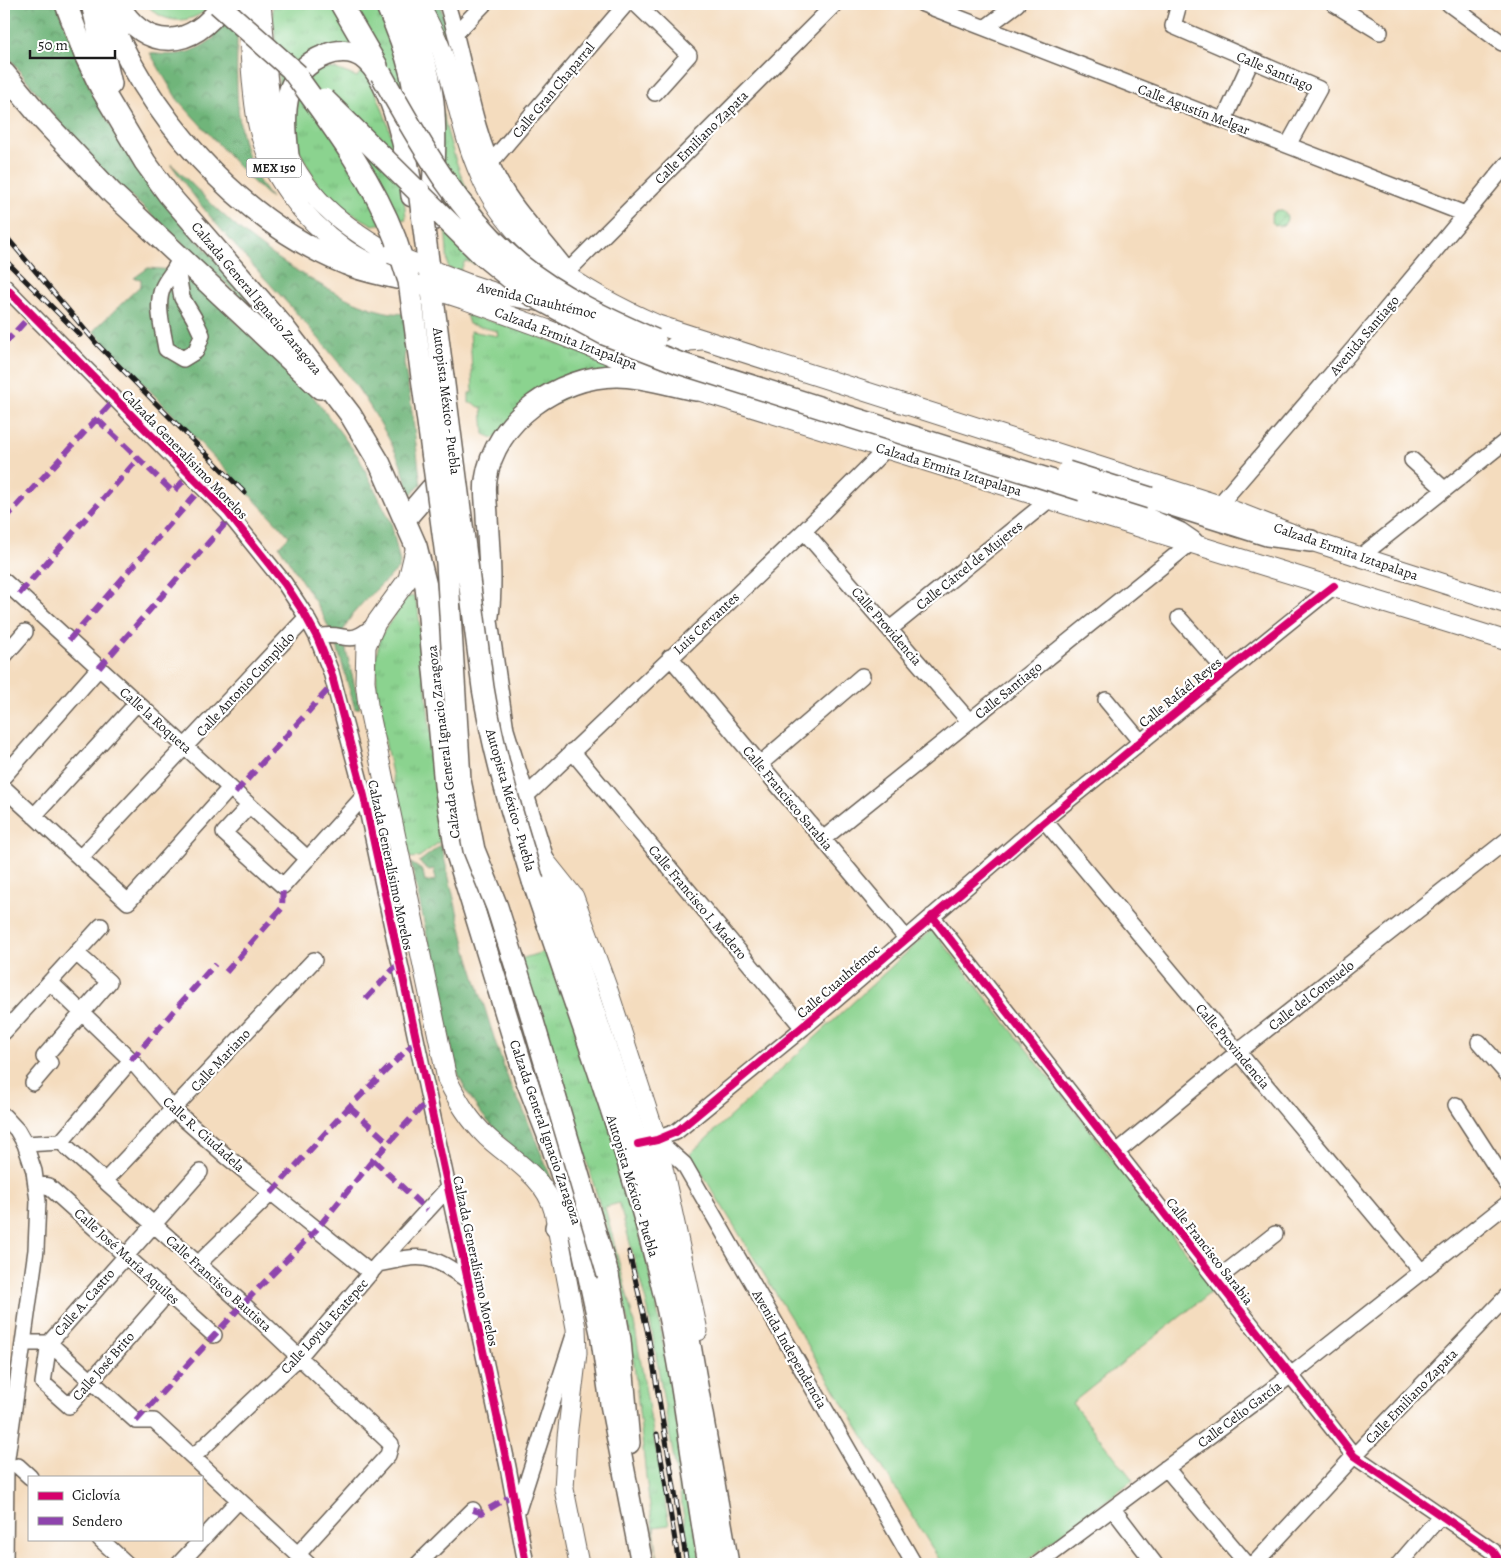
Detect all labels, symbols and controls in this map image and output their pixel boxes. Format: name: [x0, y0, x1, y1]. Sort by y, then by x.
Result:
scale bar: [30, 28, 115, 60]
text: 50 m: [38, 35, 68, 55]
street label: Calle Gran Chaparral: [508, 38, 599, 142]
street label: Calle Santiago: [1234, 47, 1316, 96]
street label: Calle Agustín Melgar: [1135, 79, 1253, 140]
street label: Calle Emiliano Zapata: [650, 86, 753, 188]
road number: MEX 150: [246, 158, 302, 178]
street label: Calzada General Ignacio Zaragoza: [187, 218, 327, 379]
street label: Avenida Cuauhtémoc: [474, 277, 599, 323]
street label: Avenida Santiago: [1325, 291, 1404, 380]
street label: Calzada Ermita Iztapalapa: [492, 302, 640, 375]
street label: Autopista México - Puebla: [428, 326, 465, 476]
street label: Calzada Generalísimo Morelos: [117, 385, 252, 523]
street label: Calzada Ermita Iztapalapa: [874, 438, 1025, 501]
street label: Calle Cárcel de Mujeres: [912, 516, 1027, 614]
street label: Calzada Ermita Iztapalapa: [1271, 518, 1421, 585]
street label: Calle Providencia: [847, 583, 926, 670]
street label: Luis Cervantes: [669, 588, 744, 659]
street label: Calle Antonio Cumplido: [192, 628, 299, 741]
street label: Calzada General Ignacio Zaragoza: [422, 644, 465, 840]
street label: Calle Rafaél Reyes: [1135, 653, 1226, 732]
street label: Calle Santiago: [971, 657, 1046, 723]
street label: Calle la Roqueta: [115, 683, 196, 758]
street label: Autopista México - Puebla: [481, 726, 540, 874]
street label: Calle Francisco Sarabia: [738, 742, 837, 855]
street label: Calzada Generalísimo Morelos: [363, 778, 418, 952]
street label: Calle Francisco I. Madero: [644, 841, 751, 964]
street label: Calle Cuauhtémoc: [793, 940, 884, 1023]
street label: Calle del Consuelo: [1264, 956, 1358, 1035]
street label: Calle Provindencia: [1191, 999, 1274, 1094]
street label: Calle Mariano: [186, 1025, 255, 1096]
street label: Calzada General Ignacio Zaragoza: [505, 1037, 586, 1228]
street label: Calle R. Ciudadela: [159, 1092, 249, 1177]
street label: Autopista México - Puebla: [602, 1112, 663, 1260]
street label: Calzada Generalísimo Morelos: [448, 1174, 503, 1348]
street label: Calle Francisco Sarabia: [1162, 1194, 1258, 1309]
street label: Calle José María Aquiles: [70, 1204, 183, 1309]
street label: Calle Francisco Bautista: [162, 1231, 276, 1336]
street label: Calle A. Castro: [50, 1264, 119, 1340]
street label: Calle Loyula Ecatepec: [276, 1274, 372, 1378]
street label: Avenida Independencia: [747, 1286, 832, 1413]
street label: Calle José Brito: [68, 1328, 139, 1405]
street label: Calle Emiliano Zapata: [1361, 1344, 1462, 1448]
street label: Calle Celio García: [1193, 1376, 1285, 1452]
legend: [28, 1476, 202, 1540]
text: Ciclovía: [72, 1485, 120, 1505]
text: Sendero: [72, 1511, 122, 1531]

